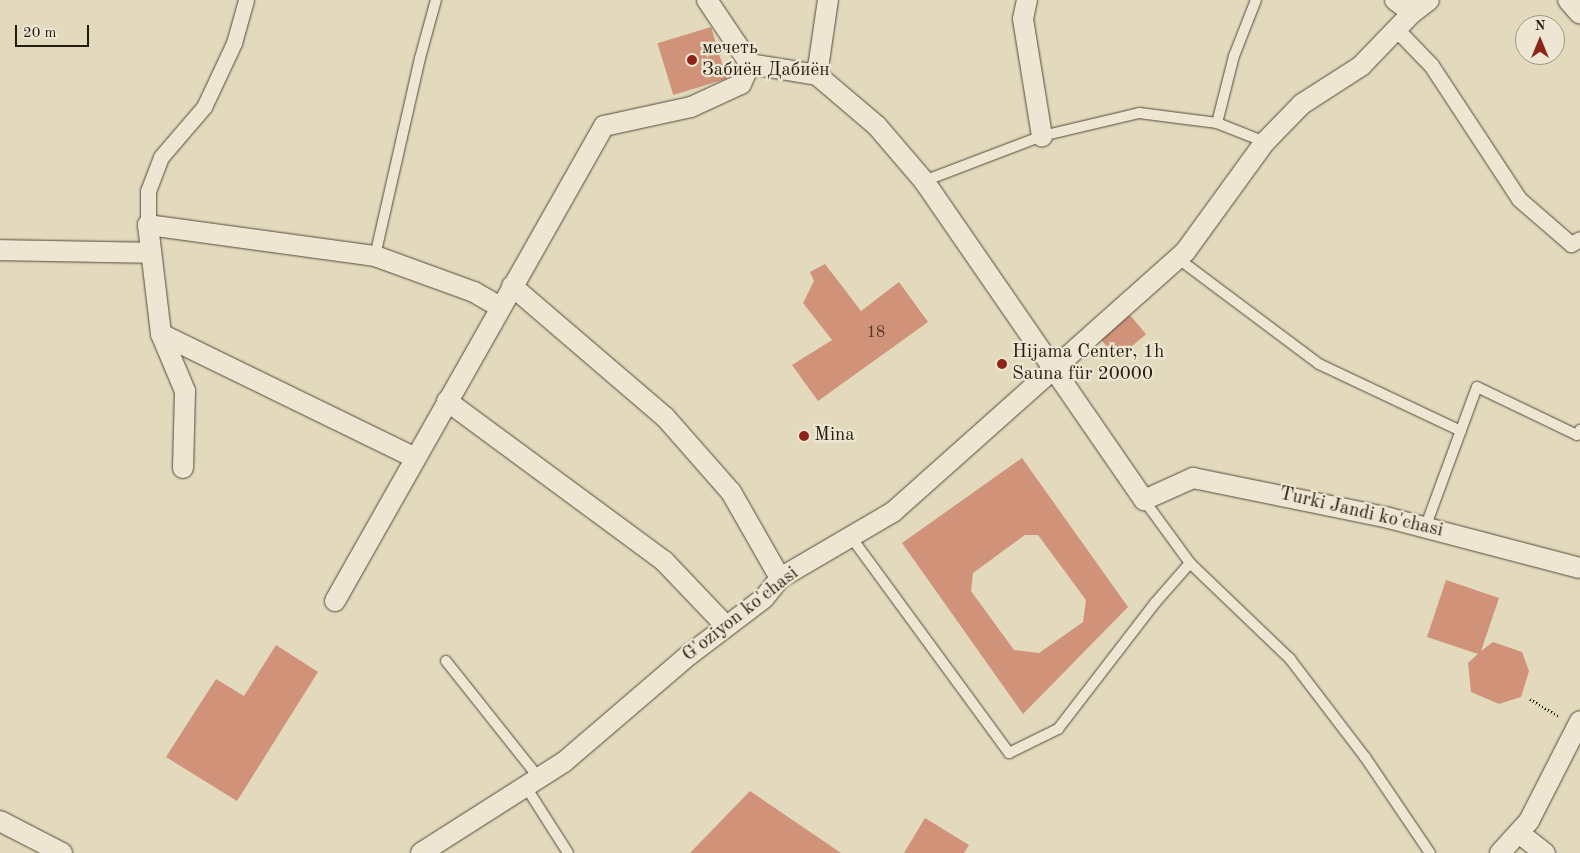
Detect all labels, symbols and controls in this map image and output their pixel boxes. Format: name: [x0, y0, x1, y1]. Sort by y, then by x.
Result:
scale bar: [18, 15, 91, 47]
north arrow: [1515, 15, 1565, 65]
text: N: [1535, 19, 1545, 33]
text: 20 m: [23, 26, 57, 41]
place label: мечеть Забиён Дабиён: [702, 38, 830, 82]
marker: мечеть Забиён Дабиён: [686, 54, 698, 66]
house number: 18: [867, 323, 885, 343]
place label: Hijama Center, 1h Sauna für 20000: [1012, 342, 1164, 386]
marker: Hijama Center, 1h Sauna für 20000: [996, 358, 1008, 370]
place label: Mina: [814, 425, 855, 447]
marker: Mina: [798, 430, 810, 442]
street label: Turki Jandi ko'chasi: [1277, 483, 1445, 543]
street label: G'oziyon ko'chasi: [679, 563, 803, 667]

